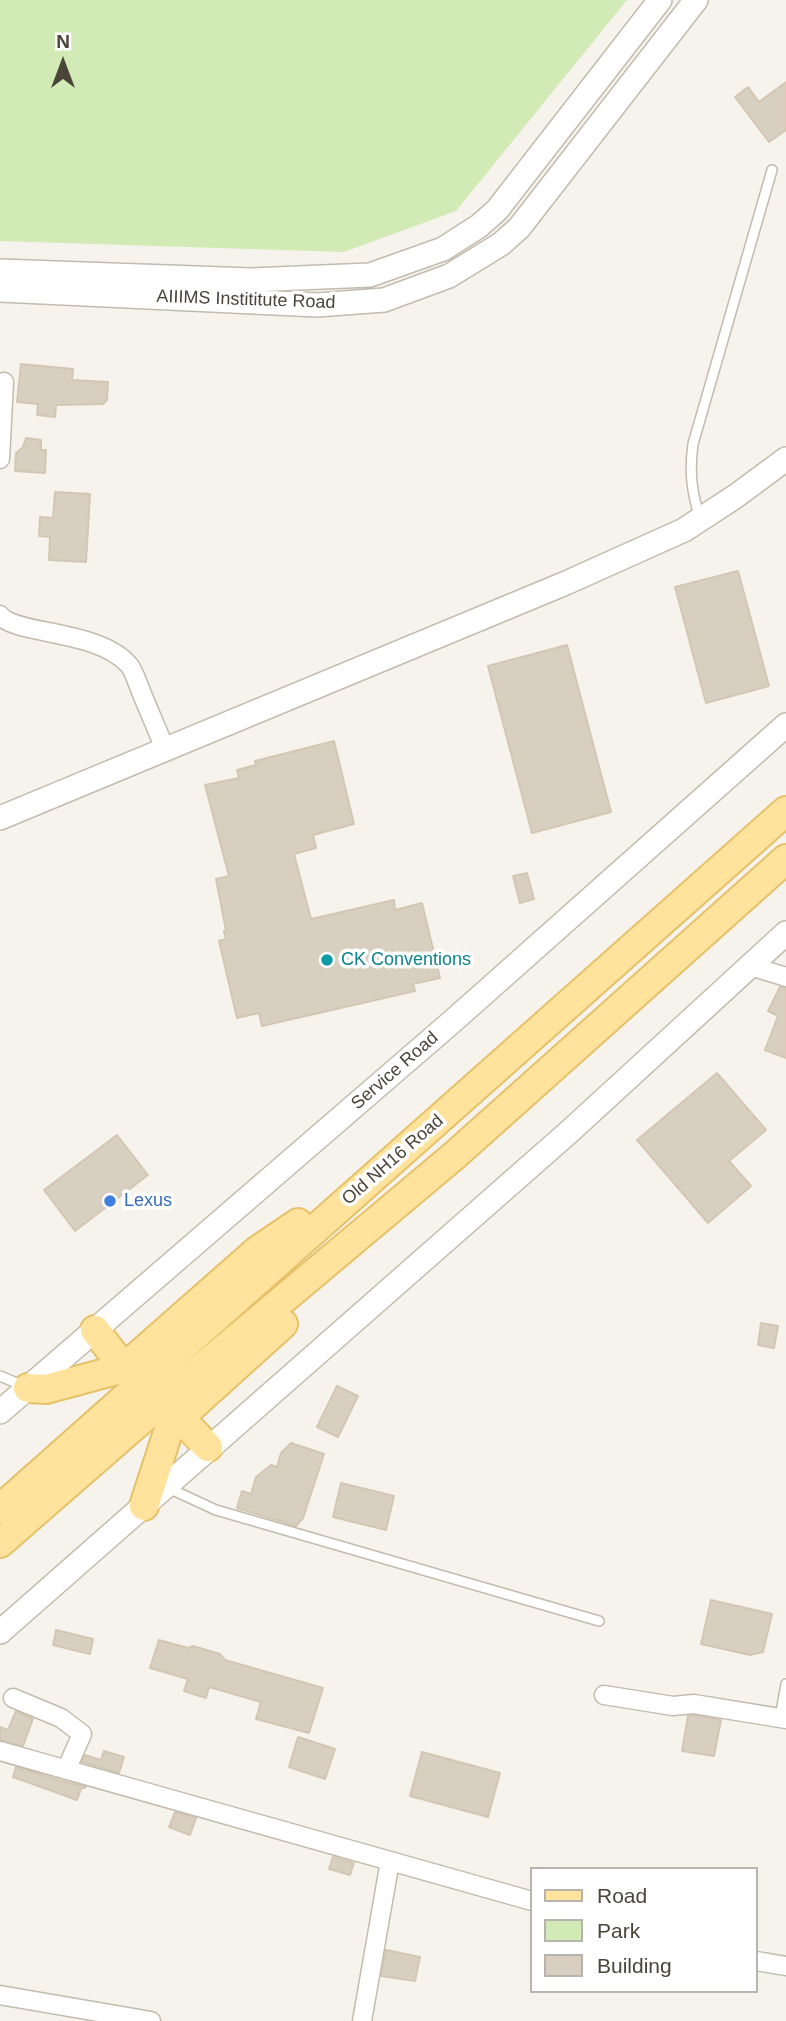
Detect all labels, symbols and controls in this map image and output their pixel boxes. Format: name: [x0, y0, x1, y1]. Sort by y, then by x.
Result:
north arrow: [28, 28, 98, 98]
text: N: [56, 31, 70, 52]
street label: AIIIMS Instititute Road: [156, 286, 336, 314]
place label: CK Conventions: [341, 949, 471, 971]
marker: CK Conventions: [319, 952, 335, 968]
street label: Service Road: [347, 1027, 443, 1115]
street label: Old NH16 Road: [338, 1110, 448, 1210]
place label: Lexus: [124, 1190, 172, 1212]
marker: Lexus: [102, 1193, 118, 1209]
legend: [530, 1867, 758, 1993]
text: Road: [597, 1884, 647, 1907]
text: Park: [597, 1919, 640, 1942]
text: Building: [597, 1954, 672, 1977]

